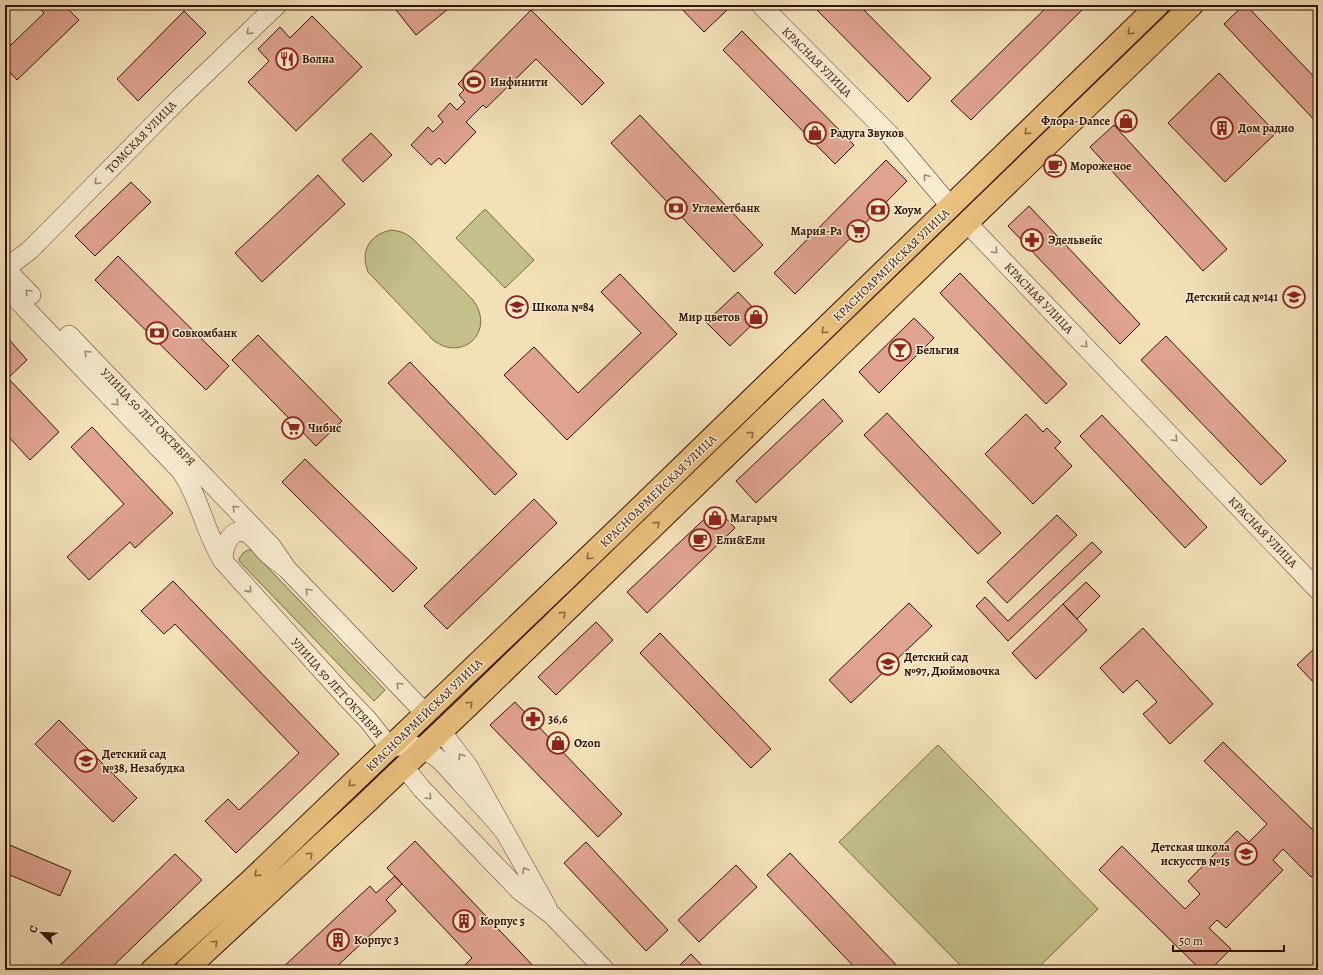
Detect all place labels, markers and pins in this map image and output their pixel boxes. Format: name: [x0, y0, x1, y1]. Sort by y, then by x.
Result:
restaurant icon: Волна: [274, 46, 300, 72]
place label: Волна: [302, 51, 335, 67]
sports icon: Инфинити: [461, 69, 487, 95]
place label: Инфинити: [490, 74, 548, 90]
shop icon: Флора-Dance: [1113, 108, 1139, 134]
place label: Флора-Dance: [1041, 113, 1110, 129]
building icon: Дом радио: [1209, 115, 1235, 141]
shop icon: Радуга Звуков: [802, 120, 828, 146]
place label: Дом радио: [1238, 120, 1294, 136]
place label: Радуга Звуков: [830, 125, 904, 141]
cafe icon: Мороженое: [1042, 153, 1068, 179]
place label: Мороженое: [1070, 158, 1132, 174]
bank icon: Углеметбанк: [663, 195, 689, 221]
bank icon: Хоум: [865, 197, 891, 223]
place label: Углеметбанк: [692, 200, 761, 216]
place label: Хоум: [894, 202, 922, 218]
supermarket icon: Мария-Ра: [845, 218, 871, 244]
place label: Мария-Ра: [790, 223, 842, 239]
pharmacy icon: Эдельвейс: [1019, 227, 1045, 253]
place label: Эдельвейс: [1048, 232, 1103, 248]
school or university icon: Детский сад №141: [1281, 284, 1307, 310]
place label: Детский сад №141: [1186, 289, 1279, 305]
school or university icon: Школа №84: [504, 294, 530, 320]
place label: Школа №84: [532, 299, 595, 315]
shop icon: Мир цветов: [743, 304, 769, 330]
place label: Мир цветов: [679, 309, 740, 325]
bank icon: Совкомбанк: [144, 320, 170, 346]
place label: Совкомбанк: [172, 325, 238, 341]
bar icon: Бельгия: [887, 337, 913, 363]
place label: Бельгия: [916, 342, 959, 358]
supermarket icon: Чибис: [280, 415, 306, 441]
place label: Чибис: [308, 420, 341, 436]
shop icon: Магарыч: [702, 505, 728, 531]
place label: Магарыч: [730, 510, 778, 526]
cafe icon: Ели&Ели: [687, 527, 713, 553]
place label: Ели&Ели: [716, 532, 765, 548]
place label: Детский сад №97, Дюймовочка: [904, 649, 1000, 679]
school or university icon: Детский сад №97, Дюймовочка: [875, 651, 901, 677]
pharmacy icon: 36,6: [520, 706, 546, 732]
place label: 36,6: [548, 711, 568, 727]
shop icon: Ozon: [545, 730, 571, 756]
place label: Ozon: [574, 735, 601, 751]
place label: Детский сад №38, Незабудка: [102, 746, 185, 776]
school or university icon: Детский сад №38, Незабудка: [73, 748, 99, 774]
place label: Детская школа искусств №15: [1151, 839, 1230, 869]
school or university icon: Детская школа искусств №15: [1233, 841, 1259, 867]
building icon: Корпус 5: [451, 908, 477, 934]
place label: Корпус 5: [480, 913, 525, 929]
building icon: Корпус 3: [325, 927, 351, 953]
place label: Корпус 3: [354, 932, 399, 948]

